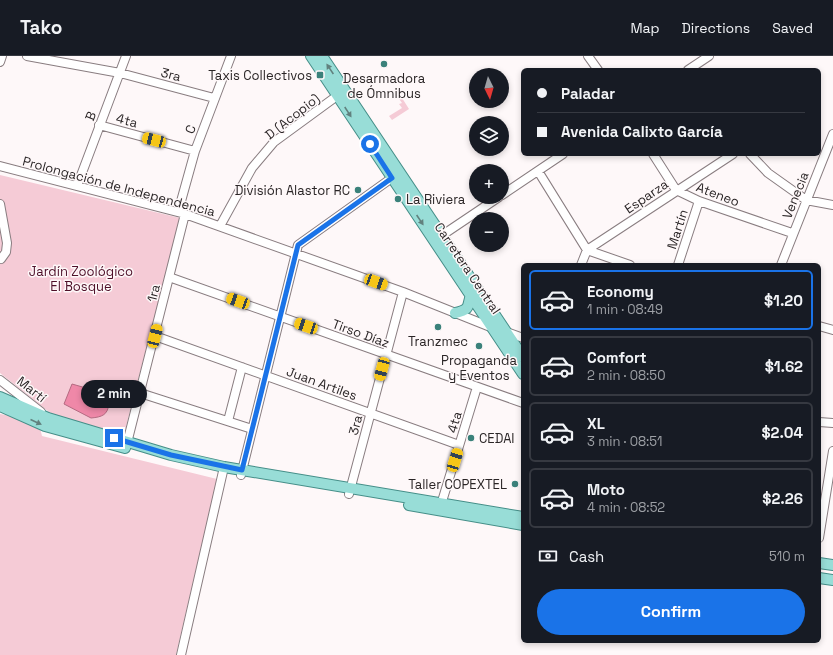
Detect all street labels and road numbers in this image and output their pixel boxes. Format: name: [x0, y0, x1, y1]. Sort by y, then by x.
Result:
street label: 3ra: [159, 64, 183, 85]
street label: D (Acopio): [261, 90, 323, 143]
street label: B: [81, 109, 100, 123]
street label: 4ta: [114, 109, 140, 132]
street label: C: [181, 122, 200, 136]
street label: Prolongación de Independencia: [21, 153, 218, 221]
street label: Venecia: [778, 169, 813, 221]
street label: Esparza: [621, 175, 672, 217]
street label: Ateneo: [694, 178, 742, 210]
street label: Martín: [663, 207, 692, 251]
street label: Carretera Central: [431, 219, 505, 317]
street label: 1ra: [143, 282, 164, 304]
street label: Tirso Díaz: [330, 315, 392, 352]
street label: Juan Artiles: [284, 363, 360, 404]
street label: Martí: [14, 373, 50, 407]
street label: 4ta: [443, 409, 466, 435]
street label: 3ra: [345, 413, 366, 437]

